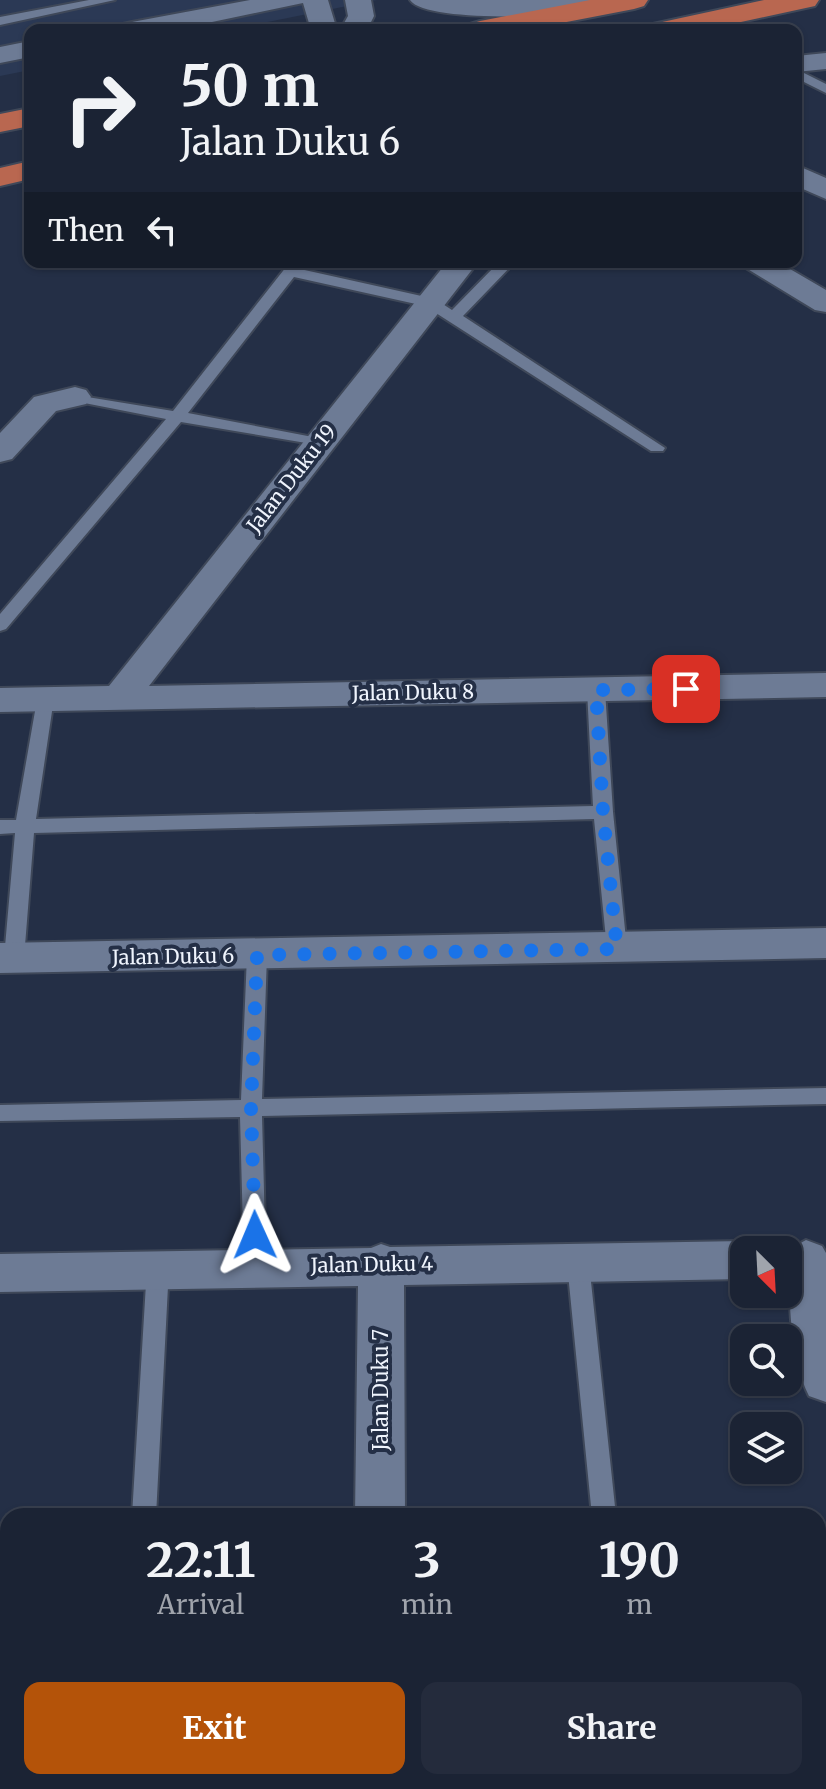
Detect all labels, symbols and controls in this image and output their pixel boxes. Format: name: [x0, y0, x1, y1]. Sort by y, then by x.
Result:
text: 50 m: [180, 51, 319, 121]
icon: right: [48, 56, 152, 160]
text: Jalan Duku 6: [180, 120, 400, 165]
icon: left: [140, 208, 184, 252]
text: Then: [48, 211, 124, 249]
street label: Jalan Duku 19: [240, 419, 341, 538]
pin: [652, 655, 720, 723]
icon: arrive: [664, 667, 708, 711]
street label: Jalan Duku 8: [351, 678, 474, 706]
street label: Jalan Duku 6: [111, 942, 234, 970]
position arrow: [213, 1193, 297, 1277]
north arrow: [730, 1236, 802, 1308]
map controls: [730, 1236, 802, 1484]
street label: Jalan Duku 4: [310, 1250, 433, 1278]
button: search: [730, 1324, 802, 1396]
street label: Jalan Duku 7: [368, 1329, 393, 1452]
button: layers: [730, 1412, 802, 1484]
text: 22:11: [146, 1530, 255, 1590]
text: 3: [413, 1530, 441, 1590]
text: 190: [599, 1530, 680, 1590]
text: Arrival: [157, 1588, 244, 1621]
text: min: [401, 1588, 453, 1621]
text: m: [626, 1588, 652, 1621]
button: Exit: [24, 1682, 405, 1774]
button: Share: [421, 1682, 802, 1774]

